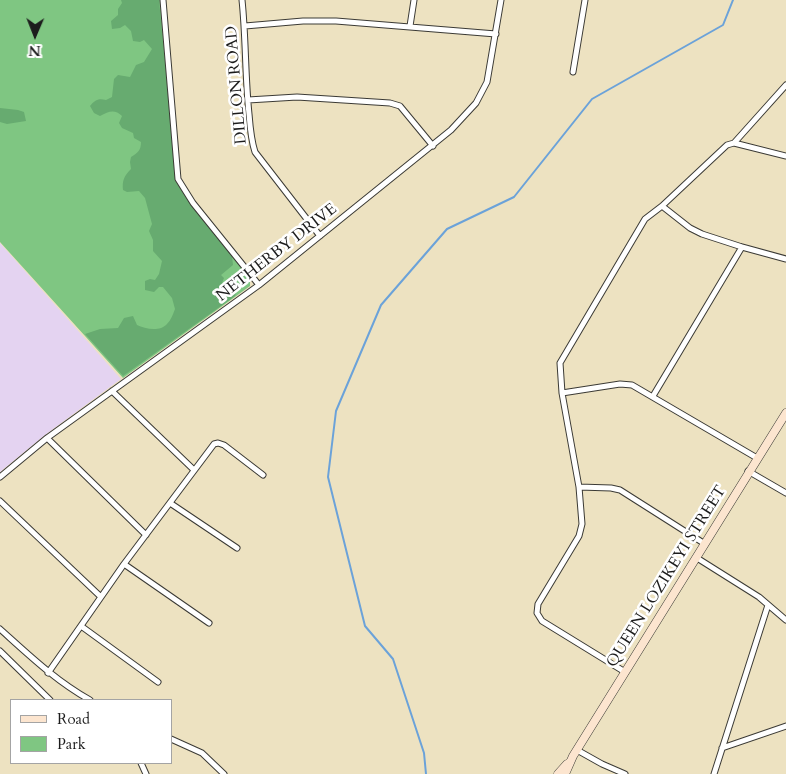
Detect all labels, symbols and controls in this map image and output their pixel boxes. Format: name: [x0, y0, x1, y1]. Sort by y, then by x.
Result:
north arrow: [10, 10, 60, 60]
street label: DILLON ROAD: [222, 25, 252, 145]
text: N: [28, 41, 41, 60]
street label: NETHERBY DRIVE: [213, 200, 341, 306]
street label: QUEEN LOZIKEYI STREET: [603, 483, 731, 671]
legend: [10, 699, 172, 764]
text: Road: [57, 709, 90, 729]
text: Park: [57, 734, 86, 754]

